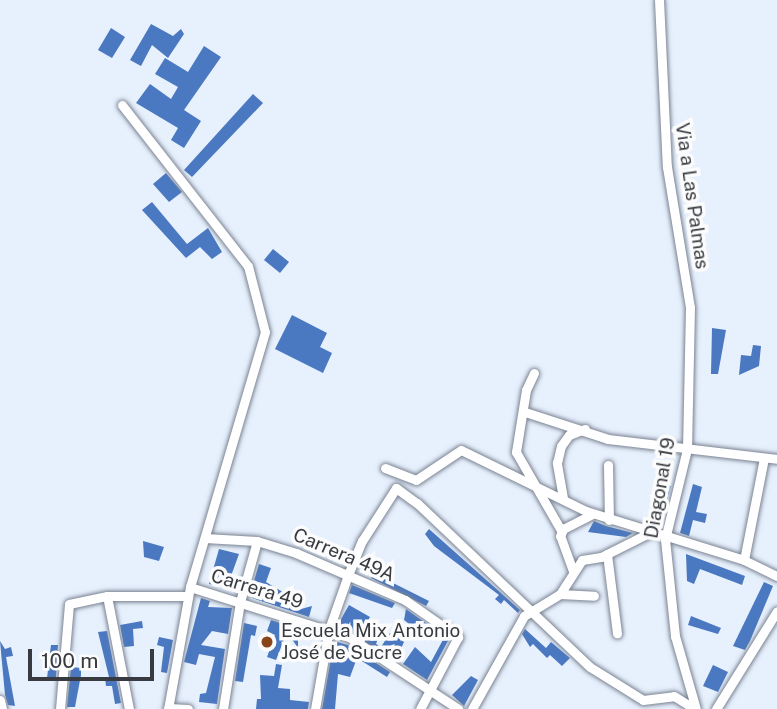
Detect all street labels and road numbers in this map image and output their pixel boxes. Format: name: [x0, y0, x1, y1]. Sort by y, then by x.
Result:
street label: Via a Las Palmas: [670, 121, 714, 271]
street label: Diagonal 19: [640, 436, 680, 540]
street label: Carrera 49A: [290, 523, 398, 587]
street label: Carrera 49: [208, 564, 306, 614]

